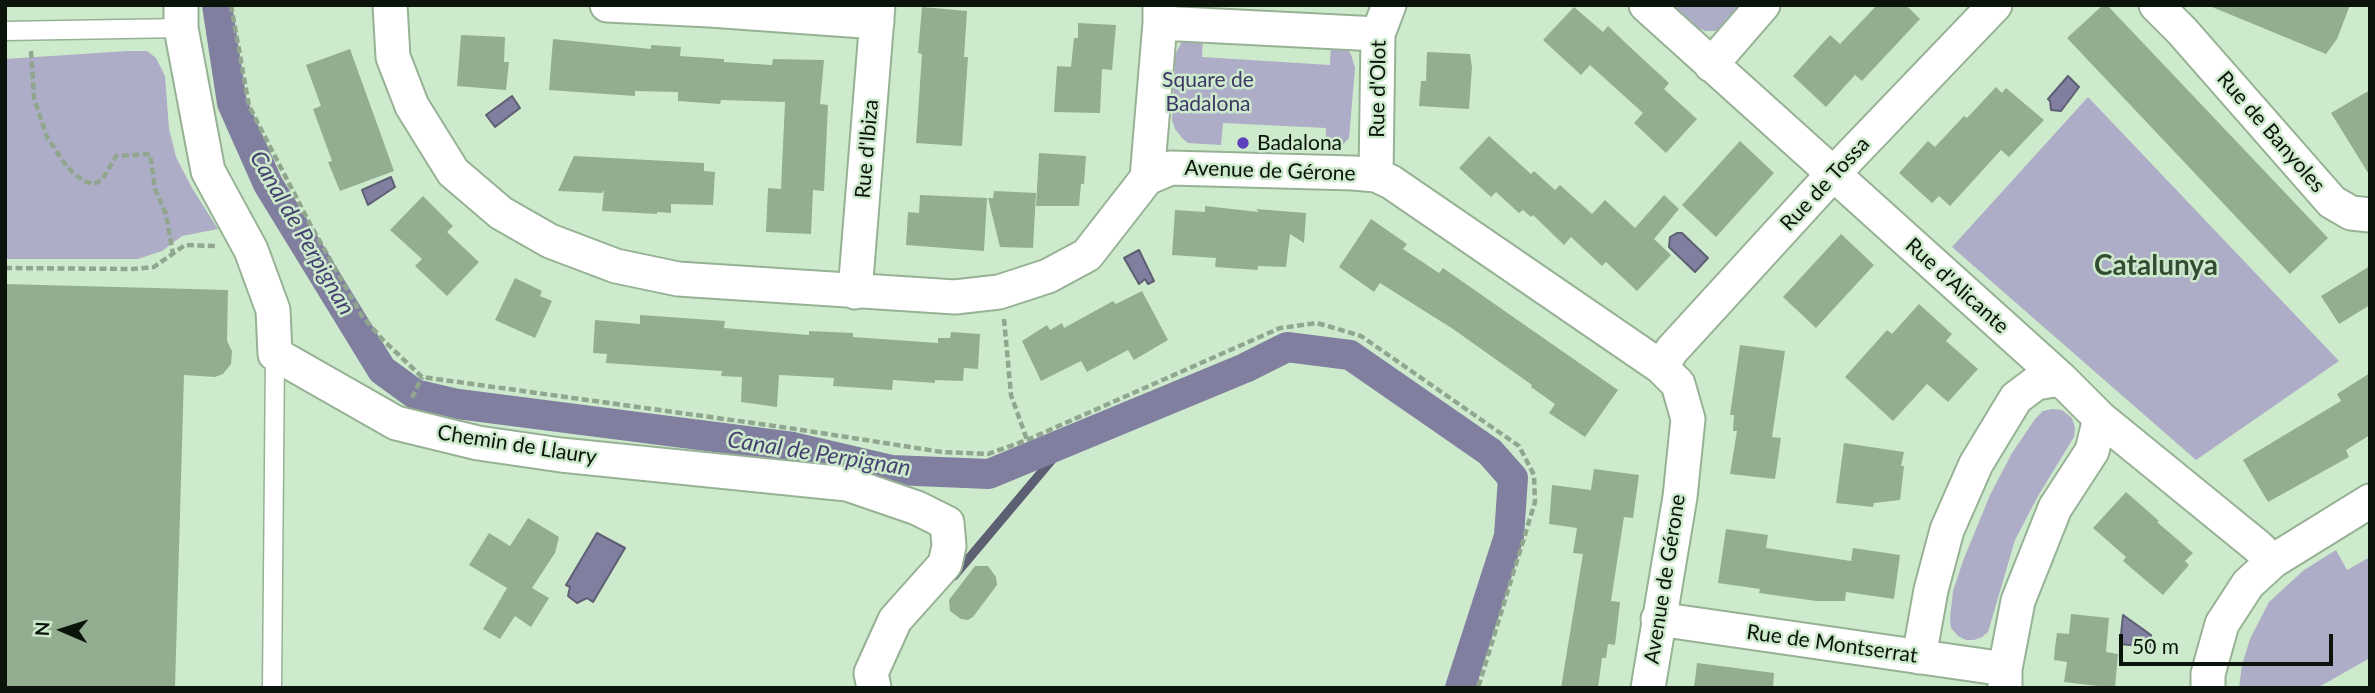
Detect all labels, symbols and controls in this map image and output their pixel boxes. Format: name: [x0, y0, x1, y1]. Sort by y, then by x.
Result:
street label: Rue d'Olot: [1365, 40, 1391, 138]
street label: Rue de Banyoles: [2212, 66, 2330, 198]
park label: Square de Badalona: [1162, 67, 1254, 117]
street label: Rue d'Ibiza: [850, 98, 884, 200]
place label: Badalona: [1257, 130, 1342, 156]
street label: Rue de Tossa: [1775, 132, 1875, 236]
marker: Badalona: [1235, 135, 1251, 151]
water label: Canal de Perpignan: [244, 146, 360, 320]
street label: Avenue de Gérone: [1184, 155, 1356, 187]
street label: Rue d'Alicante: [1900, 233, 2014, 339]
district label: Catalunya: [2094, 249, 2218, 283]
street label: Chemin de Llaury: [436, 420, 598, 470]
water label: Canal de Perpignan: [726, 426, 912, 482]
street label: Avenue de Gérone: [1639, 492, 1691, 666]
north arrow: [28, 595, 98, 665]
street label: Rue de Montserrat: [1745, 620, 1919, 668]
scale bar: [2123, 620, 2336, 664]
text: N: [30, 621, 53, 637]
text: 50 m: [2132, 633, 2179, 658]

